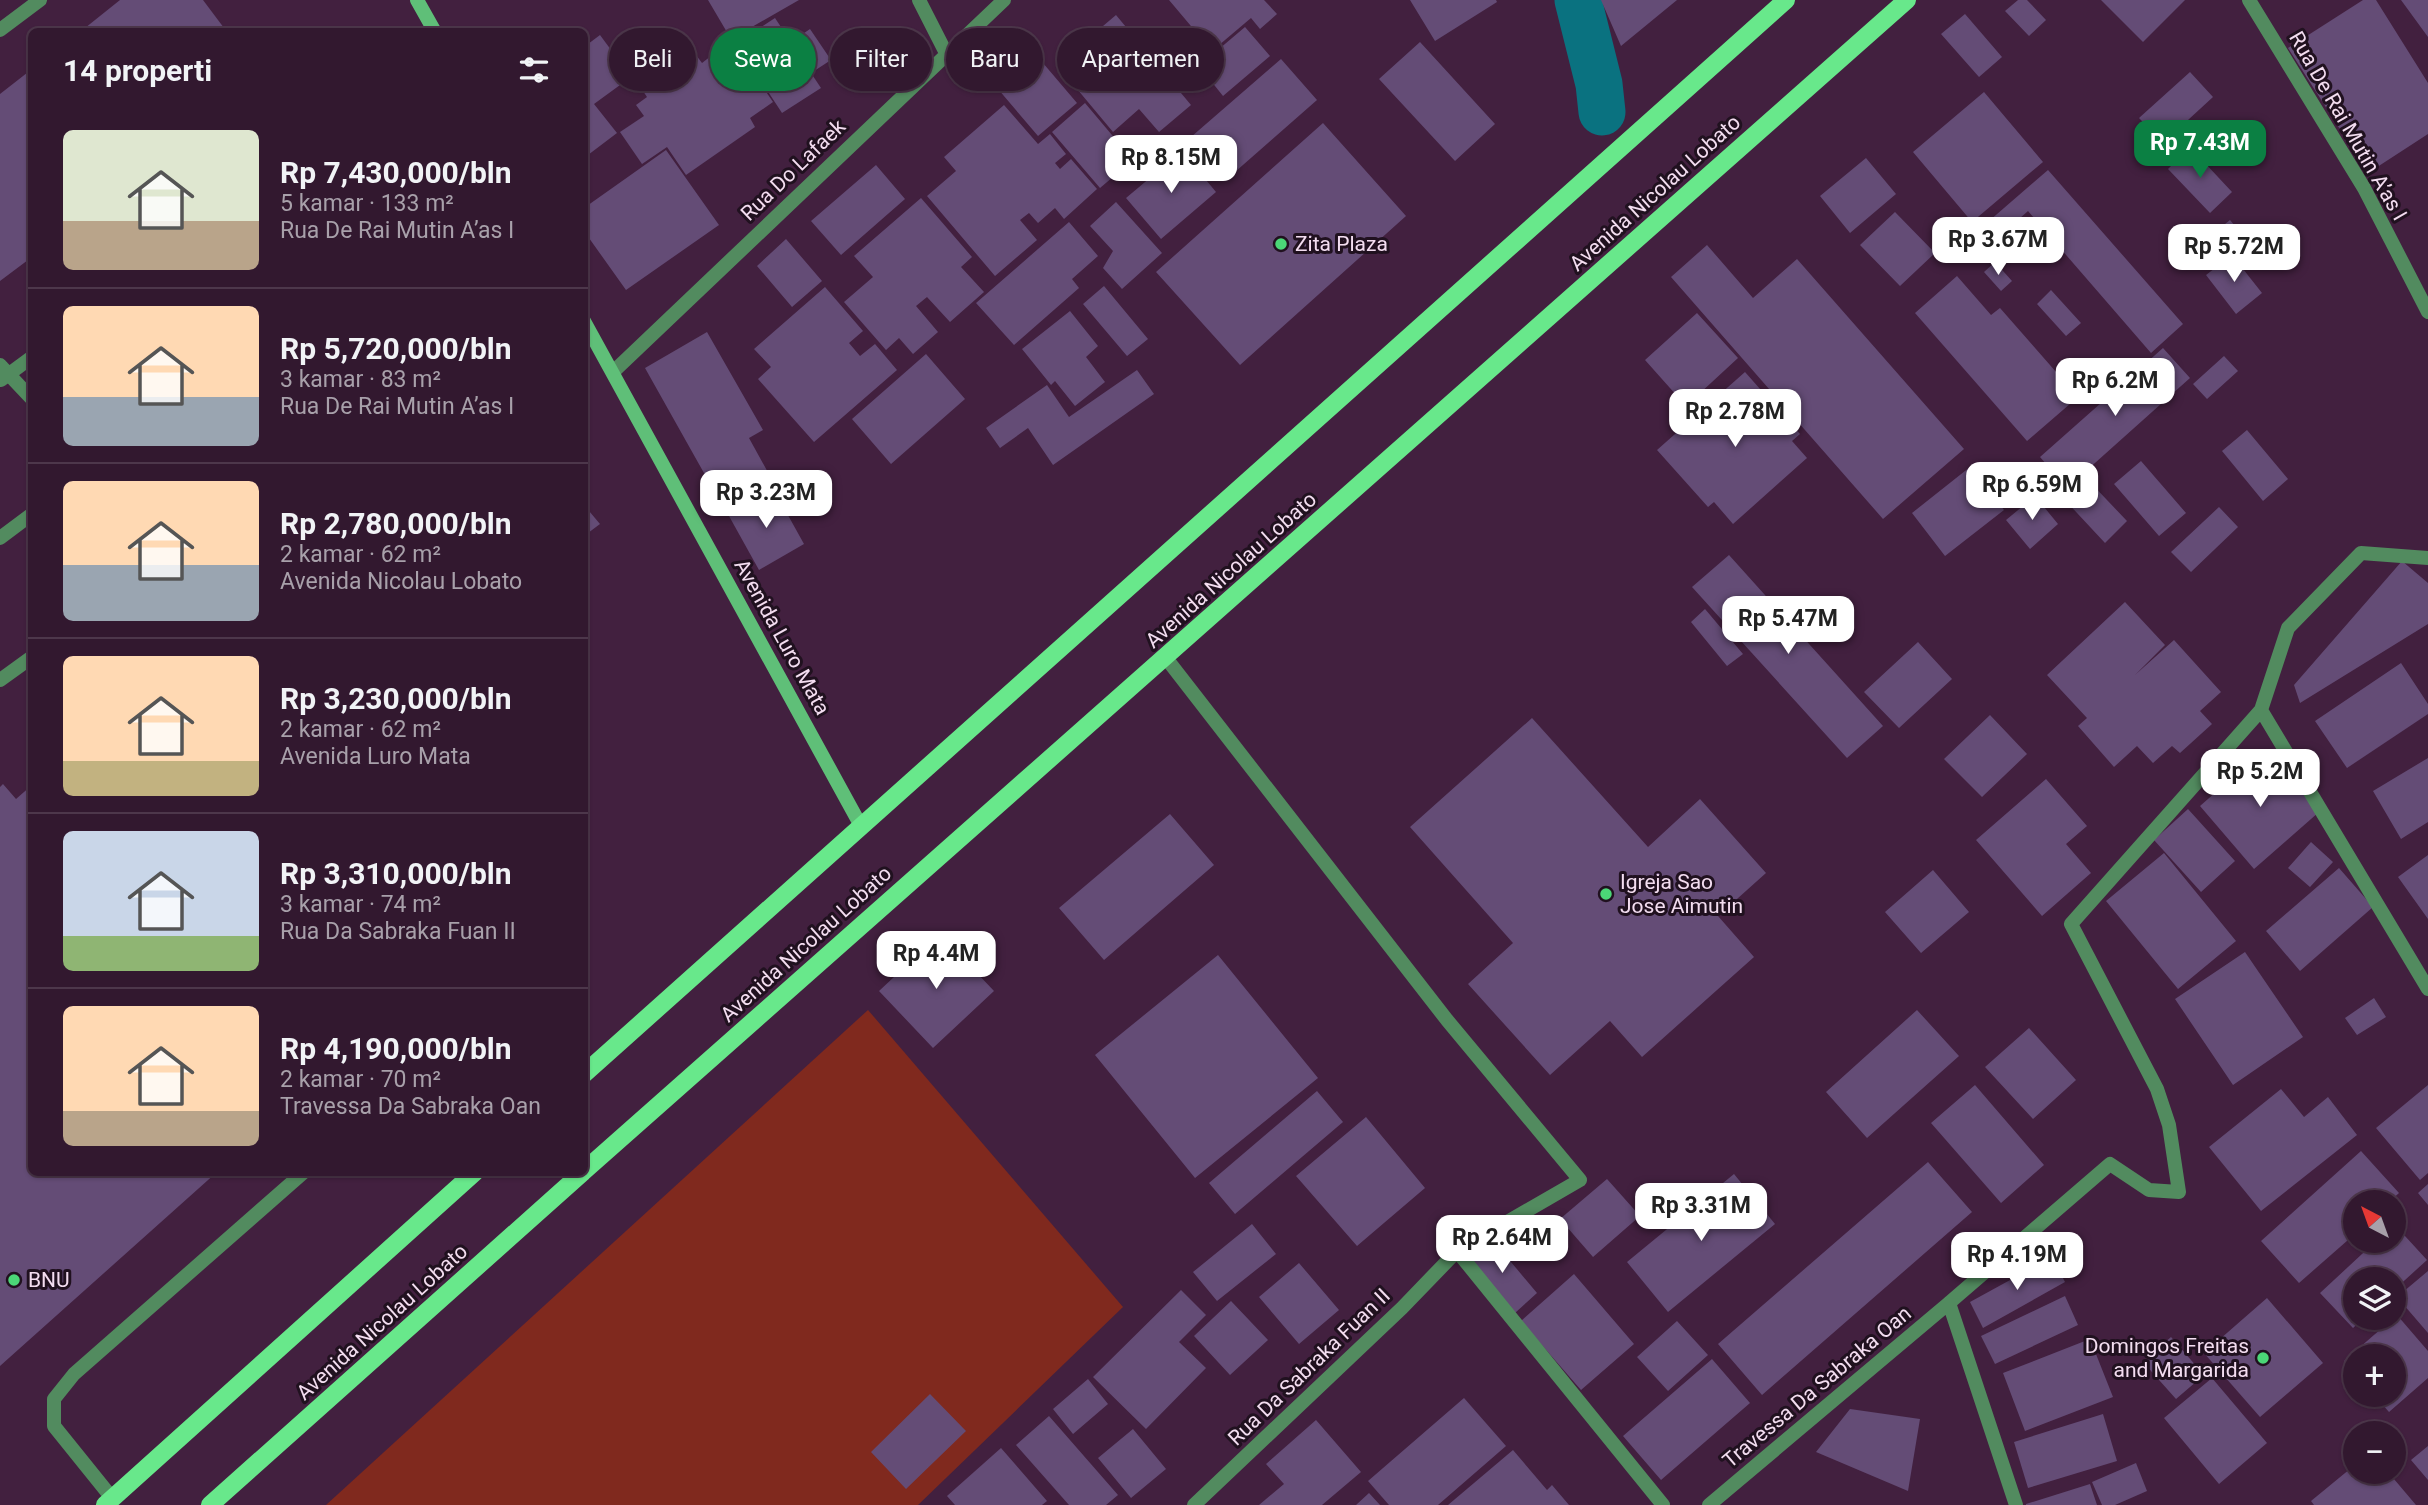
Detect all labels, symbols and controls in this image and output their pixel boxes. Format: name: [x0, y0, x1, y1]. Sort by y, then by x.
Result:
street label: Rua De Rai Mutin A’as I: [2284, 27, 2412, 225]
chip: Beli: [609, 28, 696, 91]
chip: Sewa: [710, 28, 816, 91]
chip: Filter: [830, 28, 932, 91]
chip: Baru: [946, 28, 1043, 91]
chip: Apartemen: [1057, 28, 1224, 91]
icon: filters: [515, 51, 553, 89]
text: 14 properti: [63, 53, 212, 88]
street label: Avenida Nicolau Lobato: [1565, 110, 1745, 276]
street label: Rua Do Lafaek: [736, 114, 850, 226]
pin: Rp 7.43M: [2128, 120, 2272, 180]
text: Rp 7.43M: [2150, 129, 2250, 156]
pin: Rp 8.15M: [1099, 136, 1243, 195]
text: Rp 8.15M: [1121, 144, 1221, 171]
text: Rp 7,430,000/bln: [280, 155, 512, 190]
icon: home: [119, 158, 203, 242]
text: 5 kamar · 133 m²: [280, 190, 454, 217]
text: Rua De Rai Mutin A’as I: [280, 217, 514, 244]
pin: Rp 3.67M: [1926, 218, 2070, 277]
pin: Rp 5.72M: [2162, 224, 2306, 284]
text: Rp 3.67M: [1948, 226, 2048, 253]
place label: Zita Plaza: [1295, 232, 1388, 256]
text: Rp 5.72M: [2184, 233, 2284, 260]
marker: Zita Plaza: [1273, 236, 1289, 252]
text: Rp 5,720,000/bln: [280, 331, 512, 366]
icon: home: [119, 334, 203, 418]
pin: Rp 6.2M: [2050, 358, 2180, 418]
text: 3 kamar · 83 m²: [280, 366, 441, 393]
text: Rp 6.2M: [2072, 367, 2158, 394]
pin: Rp 2.78M: [1663, 390, 1807, 449]
text: Rua De Rai Mutin A’as I: [280, 393, 514, 420]
text: Rp 2.78M: [1685, 398, 1785, 425]
pin: Rp 6.59M: [1960, 462, 2104, 522]
pin: Rp 3.23M: [694, 470, 838, 530]
text: Rp 6.59M: [1982, 471, 2082, 498]
text: Rp 3.23M: [716, 479, 816, 506]
street label: Avenida Nicolau Lobato: [1141, 487, 1321, 653]
text: Rp 2,780,000/bln: [280, 506, 512, 541]
icon: home: [119, 509, 203, 593]
text: 2 kamar · 62 m²: [280, 541, 441, 568]
street label: Avenida Luro Mata: [729, 555, 835, 719]
text: Avenida Nicolau Lobato: [280, 568, 522, 595]
pin: Rp 5.47M: [1716, 596, 1860, 656]
text: Rp 5.47M: [1738, 605, 1838, 632]
text: Rp 3,230,000/bln: [280, 681, 512, 716]
icon: home: [119, 684, 203, 768]
text: 2 kamar · 62 m²: [280, 716, 441, 743]
text: Avenida Luro Mata: [280, 743, 471, 770]
pin: Rp 5.2M: [2195, 750, 2325, 809]
text: Rp 5.2M: [2217, 758, 2303, 785]
text: Rp 3,310,000/bln: [280, 856, 512, 891]
icon: home: [119, 859, 203, 943]
street label: Avenida Nicolau Lobato: [716, 861, 896, 1027]
place label: Igreja Sao Jose Aimutin: [1620, 870, 1743, 918]
marker: Igreja Sao Jose Aimutin: [1598, 886, 1614, 902]
text: 3 kamar · 74 m²: [280, 891, 441, 918]
text: Rua Da Sabraka Fuan II: [280, 918, 516, 945]
pin: Rp 4.4M: [871, 932, 1001, 991]
text: Rp 4.4M: [893, 940, 979, 967]
text: Rp 4,190,000/bln: [280, 1031, 512, 1066]
icon: home: [119, 1034, 203, 1118]
text: 2 kamar · 70 m²: [280, 1066, 441, 1093]
text: Travessa Da Sabraka Oan: [280, 1093, 541, 1120]
pin: Rp 3.31M: [1629, 1184, 1773, 1243]
north arrow: [2343, 1190, 2406, 1253]
map controls: [2343, 1190, 2406, 1484]
text: Rp 3.31M: [1651, 1192, 1751, 1219]
pin: Rp 2.64M: [1430, 1216, 1574, 1275]
text: Rp 2.64M: [1452, 1224, 1552, 1251]
pin: Rp 4.19M: [1945, 1232, 2089, 1292]
street label: Avenida Nicolau Lobato: [292, 1239, 472, 1405]
text: Rp 4.19M: [1967, 1241, 2067, 1268]
button: layers: [2343, 1267, 2406, 1330]
place label: BNU: [28, 1268, 70, 1292]
marker: BNU: [6, 1272, 22, 1288]
street label: Rua Da Sabraka Fuan II: [1223, 1284, 1395, 1450]
street label: Travessa Da Sabraka Oan: [1718, 1301, 1916, 1473]
place label: Domingos Freitas and Margarida: [2085, 1334, 2249, 1382]
button: +: [2343, 1344, 2406, 1407]
marker: Domingos Freitas and Margarida: [2255, 1350, 2271, 1366]
button: −: [2343, 1421, 2406, 1484]

